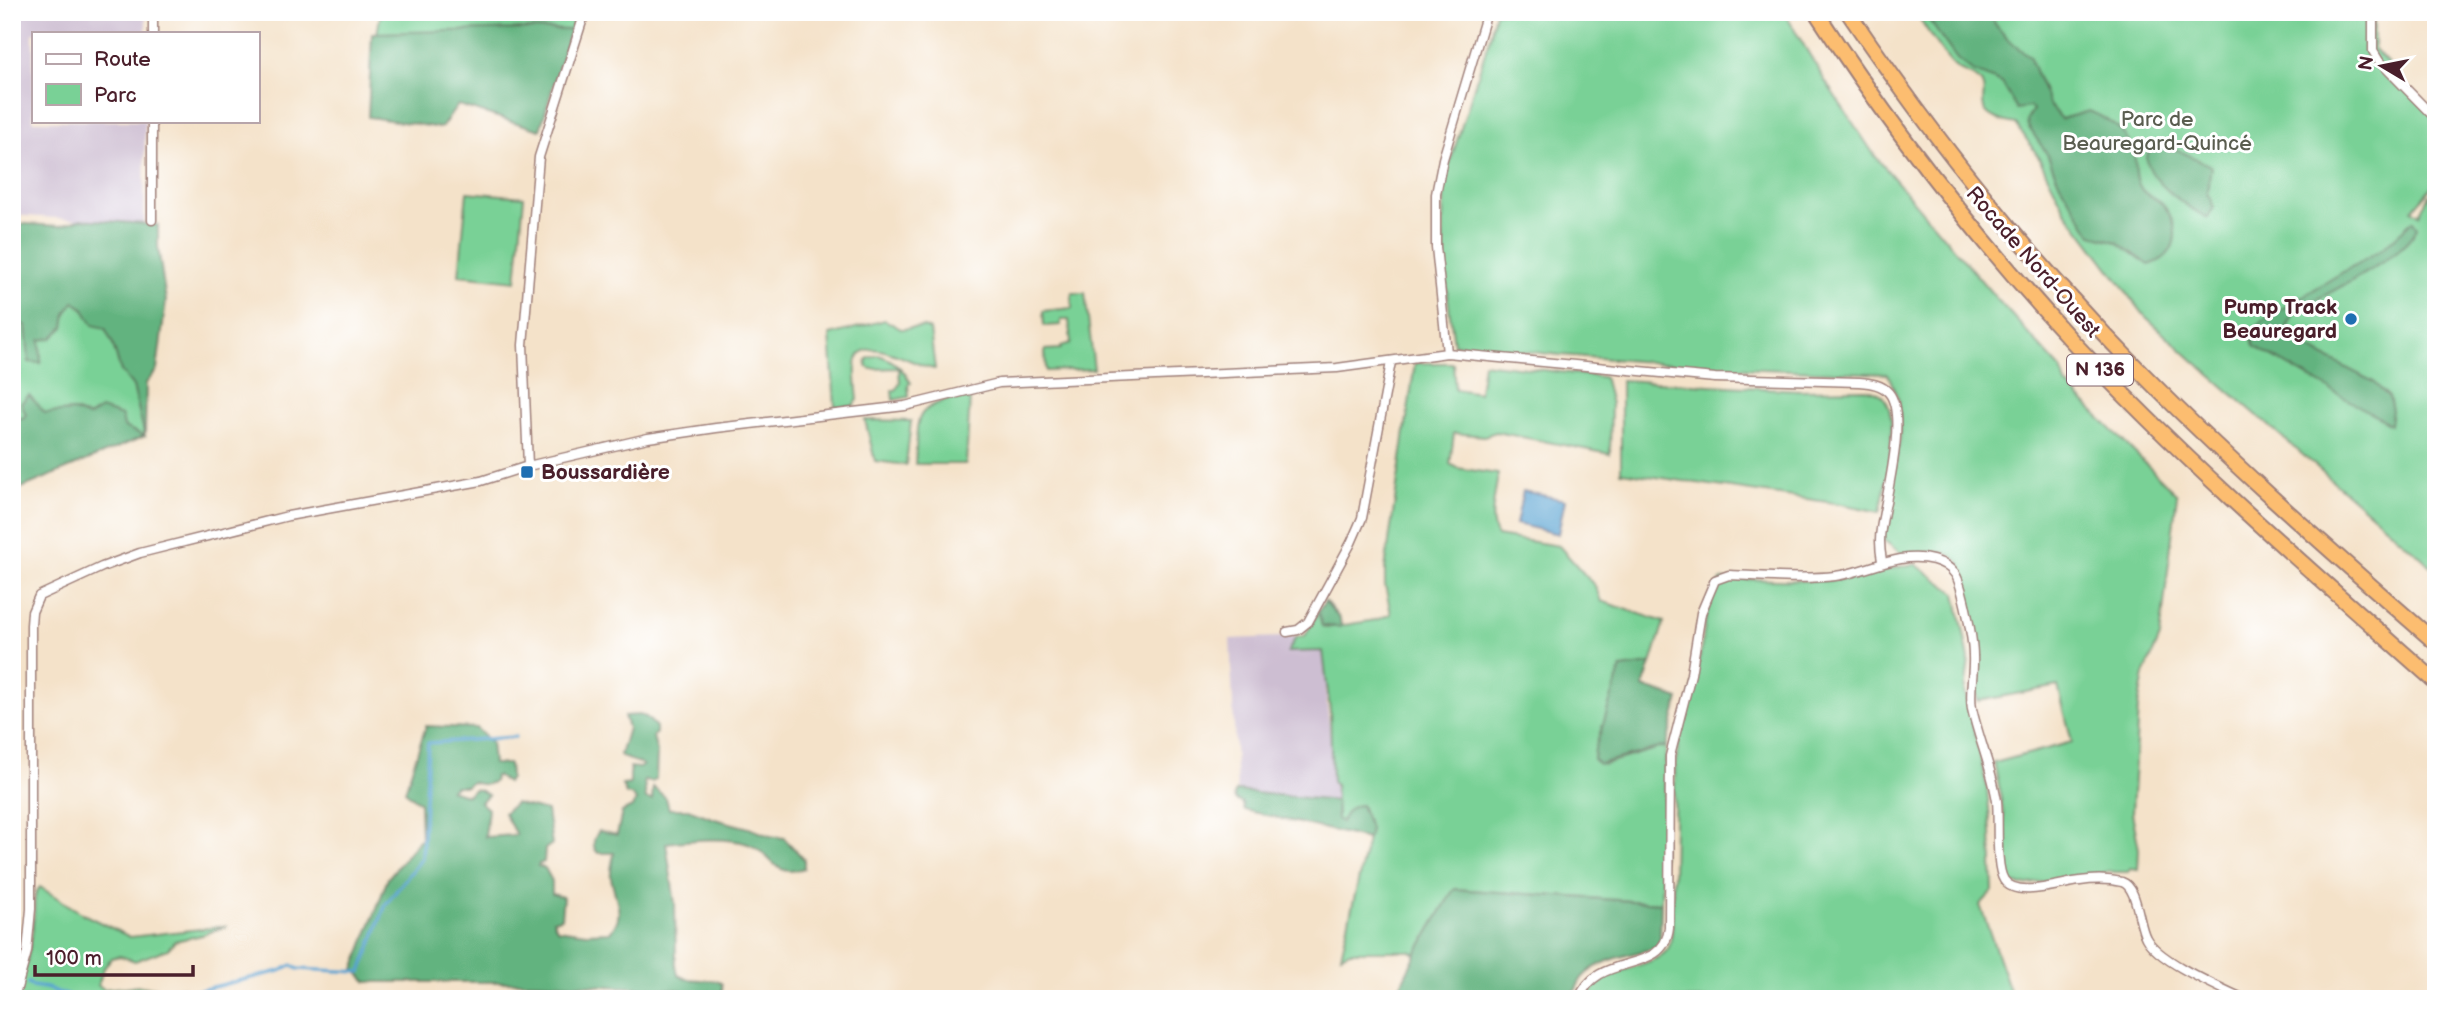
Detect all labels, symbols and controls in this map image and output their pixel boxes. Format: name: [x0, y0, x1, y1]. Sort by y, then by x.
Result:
legend: [32, 32, 259, 122]
north arrow: [2346, 32, 2416, 102]
text: Route: [94, 47, 151, 72]
text: N: [2354, 54, 2379, 72]
text: Parc: [94, 83, 137, 108]
park label: Parc de Beauregard-Quincé: [2062, 107, 2252, 156]
street label: Rocade Nord-Ouest: [1961, 181, 2106, 343]
place label: Pump Track Beauregard: [2222, 295, 2337, 344]
marker: Pump Track Beauregard: [2343, 311, 2359, 327]
road number: N 136: [2067, 354, 2133, 386]
place label: Boussardière: [541, 460, 670, 485]
marker: Boussardière: [519, 464, 535, 480]
scale bar: [35, 934, 192, 978]
text: 100 m: [46, 946, 102, 971]

